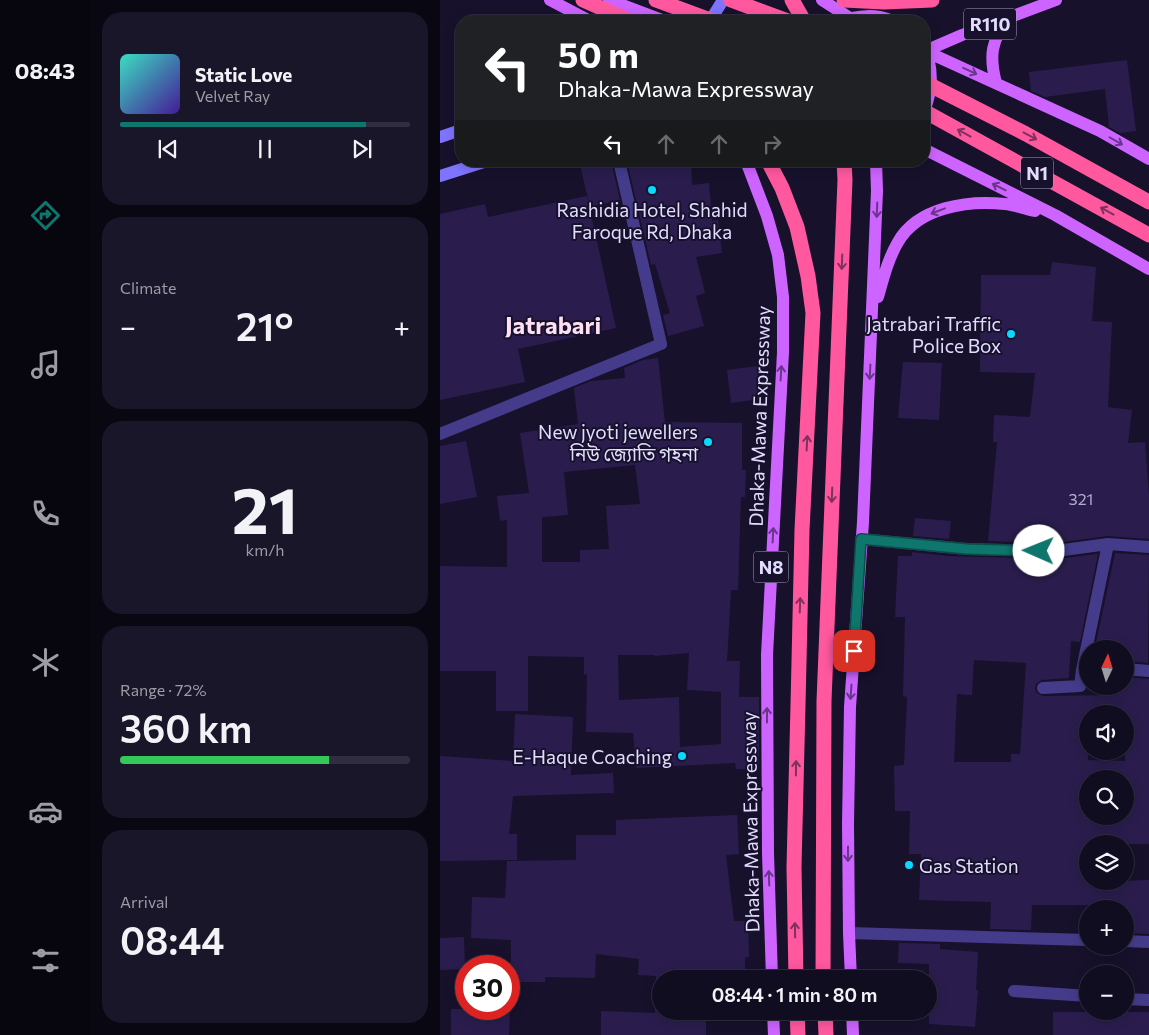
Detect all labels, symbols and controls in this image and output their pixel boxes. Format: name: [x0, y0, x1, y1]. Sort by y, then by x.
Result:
road number: R110: [964, 8, 1016, 40]
text: 50 m: [558, 32, 639, 75]
icon: left: [475, 35, 540, 100]
text: 08:43: [15, 57, 75, 84]
text: Static Love: [195, 63, 292, 86]
one-way arrow: [962, 67, 977, 76]
text: Dhaka-Mawa Expressway: [558, 75, 814, 102]
text: Velvet Ray: [195, 86, 270, 105]
one-way arrow: [957, 128, 972, 137]
icon: left: [599, 130, 627, 158]
icon: ahead: [652, 130, 680, 158]
icon: ahead: [705, 130, 733, 158]
icon: right: [758, 130, 786, 158]
one-way arrow: [1022, 131, 1037, 141]
icon: previous: [154, 135, 182, 163]
icon: pause: [251, 135, 279, 163]
icon: next: [348, 135, 376, 163]
one-way arrow: [1109, 136, 1124, 146]
road number: N1: [1021, 158, 1053, 188]
one-way arrow: [992, 182, 1007, 191]
marker: Rashidia Hotel, Shahid Faroque Rd, Dhaka: [646, 184, 658, 196]
icon: directions: [28, 198, 63, 233]
place label: Rashidia Hotel, Shahid Faroque Rd, Dhaka: [556, 198, 748, 243]
one-way arrow: [872, 202, 881, 218]
one-way arrow: [931, 206, 946, 216]
one-way arrow: [1099, 206, 1114, 216]
one-way arrow: [837, 254, 846, 270]
text: Climate: [120, 278, 176, 297]
text: 21°: [236, 302, 293, 349]
street label: Dhaka-Mawa Expressway: [744, 305, 774, 527]
text: −: [120, 309, 136, 343]
text: +: [394, 309, 410, 343]
district label: Jatrabari: [505, 310, 601, 339]
place label: Jatrabari Traffic Police Box: [866, 312, 1001, 357]
marker: Jatrabari Traffic Police Box: [1005, 328, 1017, 340]
icon: music: [28, 347, 63, 382]
one-way arrow: [865, 364, 874, 380]
one-way arrow: [777, 365, 786, 381]
place label: New jyoti jewellers নিউ জ্যোতি গহনা: [538, 420, 699, 465]
one-way arrow: [802, 435, 811, 451]
marker: New jyoti jewellers নিউ জ্যোতি গহনা: [702, 436, 714, 448]
text: 21: [232, 468, 298, 547]
one-way arrow: [827, 486, 837, 502]
house number: 321: [1069, 489, 1093, 508]
icon: phone: [28, 496, 63, 531]
position arrow: [1012, 524, 1064, 576]
one-way arrow: [768, 528, 777, 544]
text: km/h: [246, 540, 284, 559]
road number: N8: [754, 552, 788, 582]
one-way arrow: [795, 597, 805, 614]
pin: [833, 630, 875, 672]
icon: arrive: [840, 637, 868, 665]
north arrow: [1079, 640, 1134, 695]
map controls: [1079, 640, 1134, 1020]
icon: climate: [28, 645, 63, 680]
text: Range · 72%: [120, 680, 206, 699]
one-way arrow: [846, 683, 855, 699]
text: 360 km: [120, 704, 252, 751]
button: sound: [1079, 705, 1134, 760]
one-way arrow: [762, 707, 772, 724]
street label: Dhaka-Mawa Expressway: [737, 711, 763, 933]
place label: E-Haque Coaching: [512, 745, 672, 768]
marker: E-Haque Coaching: [676, 750, 688, 762]
one-way arrow: [791, 760, 801, 776]
button: search: [1079, 770, 1134, 825]
icon: car: [28, 794, 63, 829]
button: layers: [1079, 835, 1134, 890]
one-way arrow: [843, 846, 853, 862]
place label: Gas Station: [919, 854, 1019, 877]
marker: Gas Station: [903, 859, 915, 871]
one-way arrow: [764, 870, 773, 886]
text: Arrival: [120, 892, 168, 911]
button: +: [1079, 900, 1134, 955]
text: 08:44: [120, 916, 224, 963]
one-way arrow: [790, 922, 800, 938]
icon: filters: [28, 943, 63, 978]
speed limit sign: 30: [455, 955, 520, 1020]
button: −: [1079, 965, 1134, 1020]
text: 08:44 · 1 min · 80 m: [712, 983, 877, 1006]

